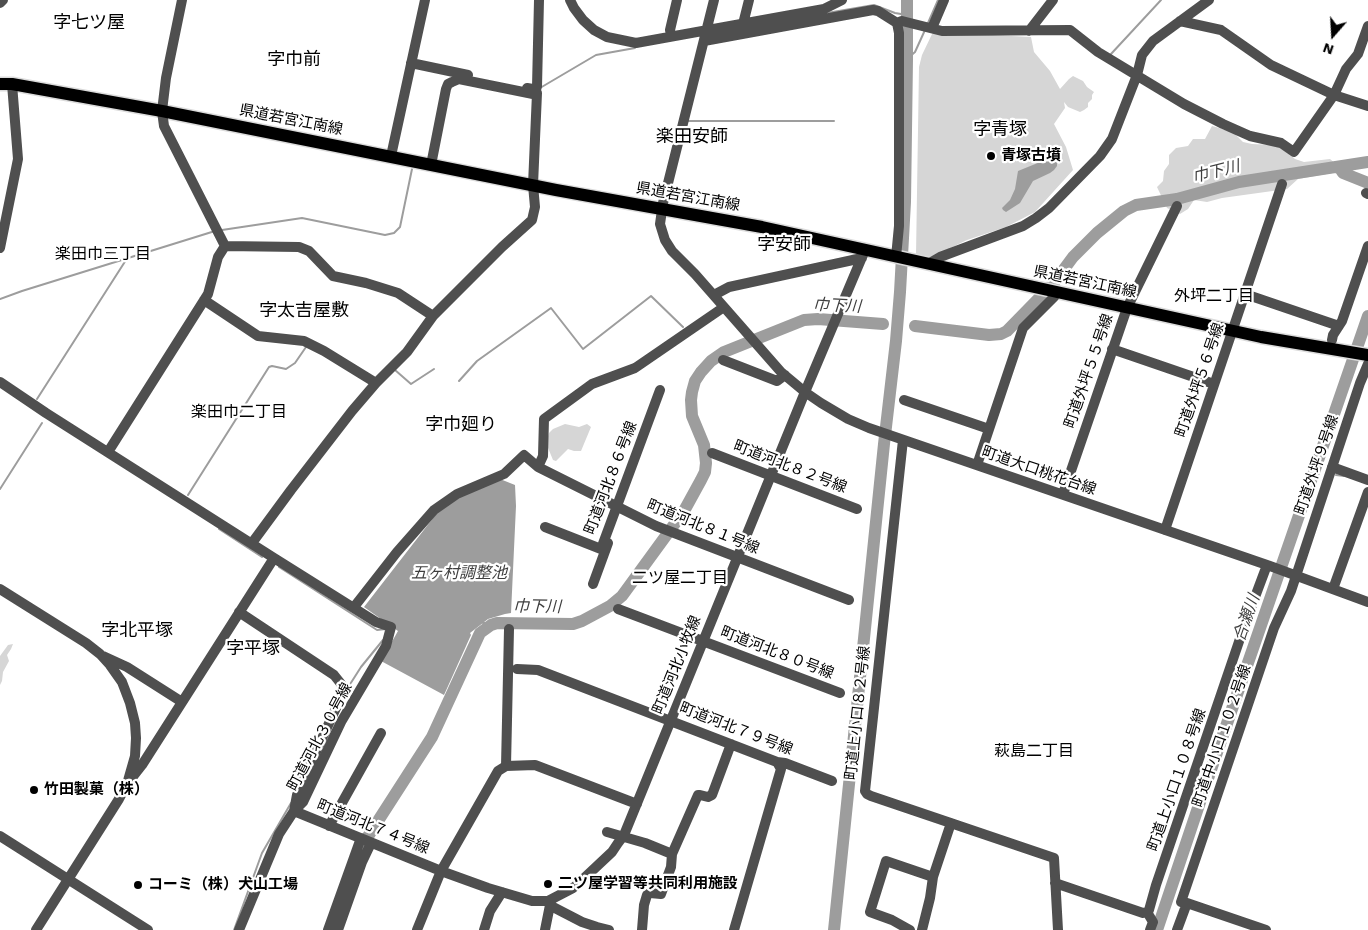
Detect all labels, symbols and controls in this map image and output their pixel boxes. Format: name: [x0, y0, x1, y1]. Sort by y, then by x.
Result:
north arrow: [1308, 10, 1358, 60]
district label: 字七ツ屋: [53, 12, 125, 34]
text: N: [1321, 40, 1336, 58]
district label: 字巾前: [267, 49, 321, 71]
street label: 県道若宮江南線: [238, 101, 344, 139]
district label: 字青塚: [973, 119, 1027, 141]
district label: 楽田安師: [656, 126, 728, 148]
place label: 青塚古墳: [1001, 147, 1061, 165]
marker: 青塚古墳: [985, 150, 997, 162]
water label: 巾下川: [1190, 157, 1242, 187]
street label: 県道若宮江南線: [635, 179, 741, 215]
district label: 字安師: [757, 234, 811, 256]
district label: 楽田巾三丁目: [55, 244, 151, 264]
street label: 県道若宮江南線: [1032, 262, 1138, 302]
district label: 外坪二丁目: [1174, 286, 1254, 306]
water label: 巾下川: [813, 295, 861, 317]
district label: 字太吉屋敷: [259, 300, 349, 322]
street label: 町道外坪５５号線: [1061, 311, 1117, 431]
street label: 町道外坪５６号線: [1172, 320, 1228, 440]
district label: 楽田巾二丁目: [191, 402, 287, 422]
street label: 町道外坪９号線: [1291, 412, 1343, 518]
district label: 字巾廻り: [425, 414, 497, 436]
street label: 町道河北８６号線: [581, 419, 641, 537]
street label: 町道河北８２号線: [731, 437, 849, 497]
street label: 町道大口桃花台線: [979, 443, 1099, 499]
street label: 町道河北８１号線: [644, 496, 762, 558]
water label: 五ヶ村調整池: [411, 563, 507, 583]
district label: 二ツ屋二丁目: [632, 568, 728, 588]
water label: 合瀬川: [1230, 592, 1264, 644]
water label: 巾下川: [513, 597, 561, 617]
street label: 町道河北小牧線: [649, 613, 705, 717]
district label: 字北平塚: [101, 620, 173, 642]
street label: 町道河北８０号線: [718, 623, 836, 683]
district label: 字平塚: [226, 638, 280, 660]
street label: 町道上小口８２号線: [842, 645, 874, 781]
street label: 町道中小口１０２号線: [1189, 662, 1255, 810]
street label: 町道河北３０号線: [284, 680, 356, 794]
street label: 町道河北７９号線: [677, 699, 795, 759]
street label: 町道上小口１０８号線: [1144, 706, 1210, 854]
district label: 萩島二丁目: [994, 741, 1074, 761]
place label: 竹田製菓（株）: [44, 781, 149, 799]
marker: 竹田製菓（株）: [28, 784, 40, 796]
street label: 町道河北７４号線: [314, 796, 432, 858]
place label: 二ツ屋学習等共同利用施設: [558, 875, 738, 893]
place label: コーミ（株）犬山工場: [148, 876, 298, 894]
marker: 二ツ屋学習等共同利用施設: [542, 878, 554, 890]
marker: コーミ（株）犬山工場: [132, 879, 144, 891]

